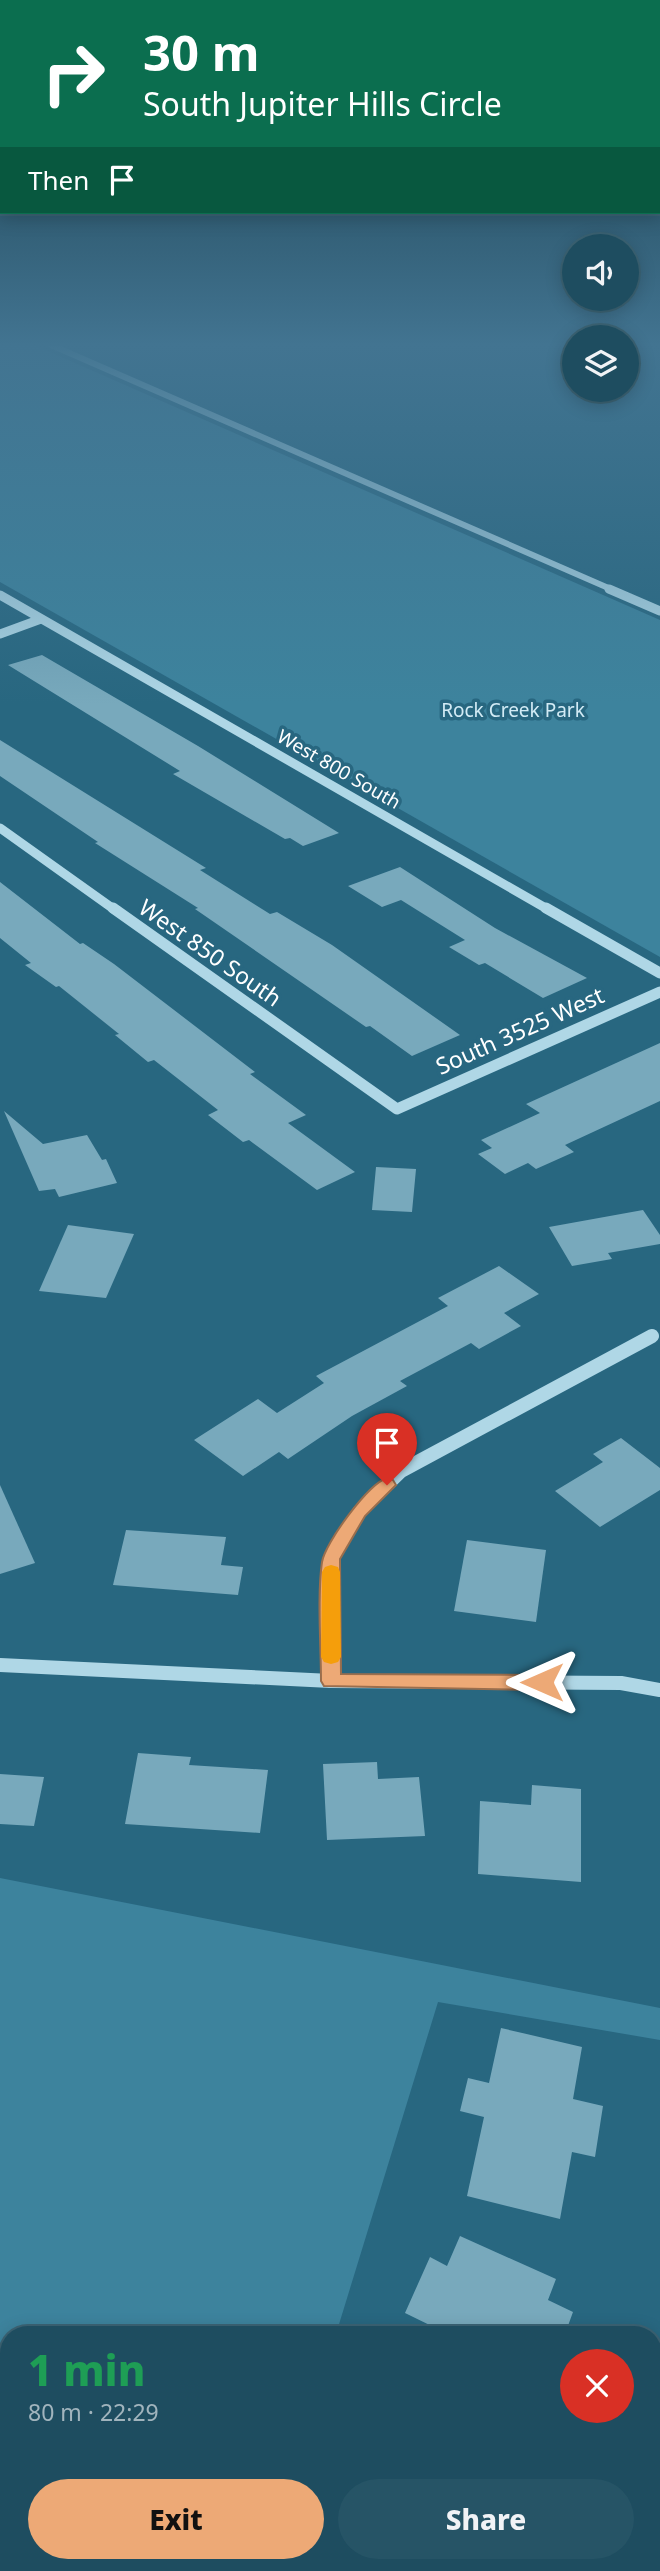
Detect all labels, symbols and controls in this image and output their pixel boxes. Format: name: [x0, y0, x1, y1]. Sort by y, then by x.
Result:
text: 30 m: [143, 19, 260, 85]
icon: right: [28, 28, 119, 119]
text: South Jupiter Hills Circle: [143, 82, 502, 125]
icon: arrive: [103, 161, 141, 199]
text: Then: [28, 162, 89, 198]
map controls: [562, 234, 639, 402]
button: sound: [562, 234, 639, 311]
button: layers: [562, 325, 639, 402]
park label: Rock Creek Park: [441, 697, 585, 723]
street label: West 800 South: [272, 723, 406, 815]
street label: West 850 South: [133, 891, 289, 1013]
street label: South 3525 West: [430, 979, 609, 1082]
pin: [357, 1413, 417, 1485]
icon: arrive: [368, 1424, 406, 1462]
position arrow: [505, 1645, 579, 1719]
text: 1 min: [28, 2341, 145, 2398]
button: close: [560, 2349, 634, 2423]
text: 80 m · 22:29: [28, 2396, 159, 2428]
button: Exit: [28, 2479, 324, 2559]
button: Share: [338, 2479, 634, 2559]

